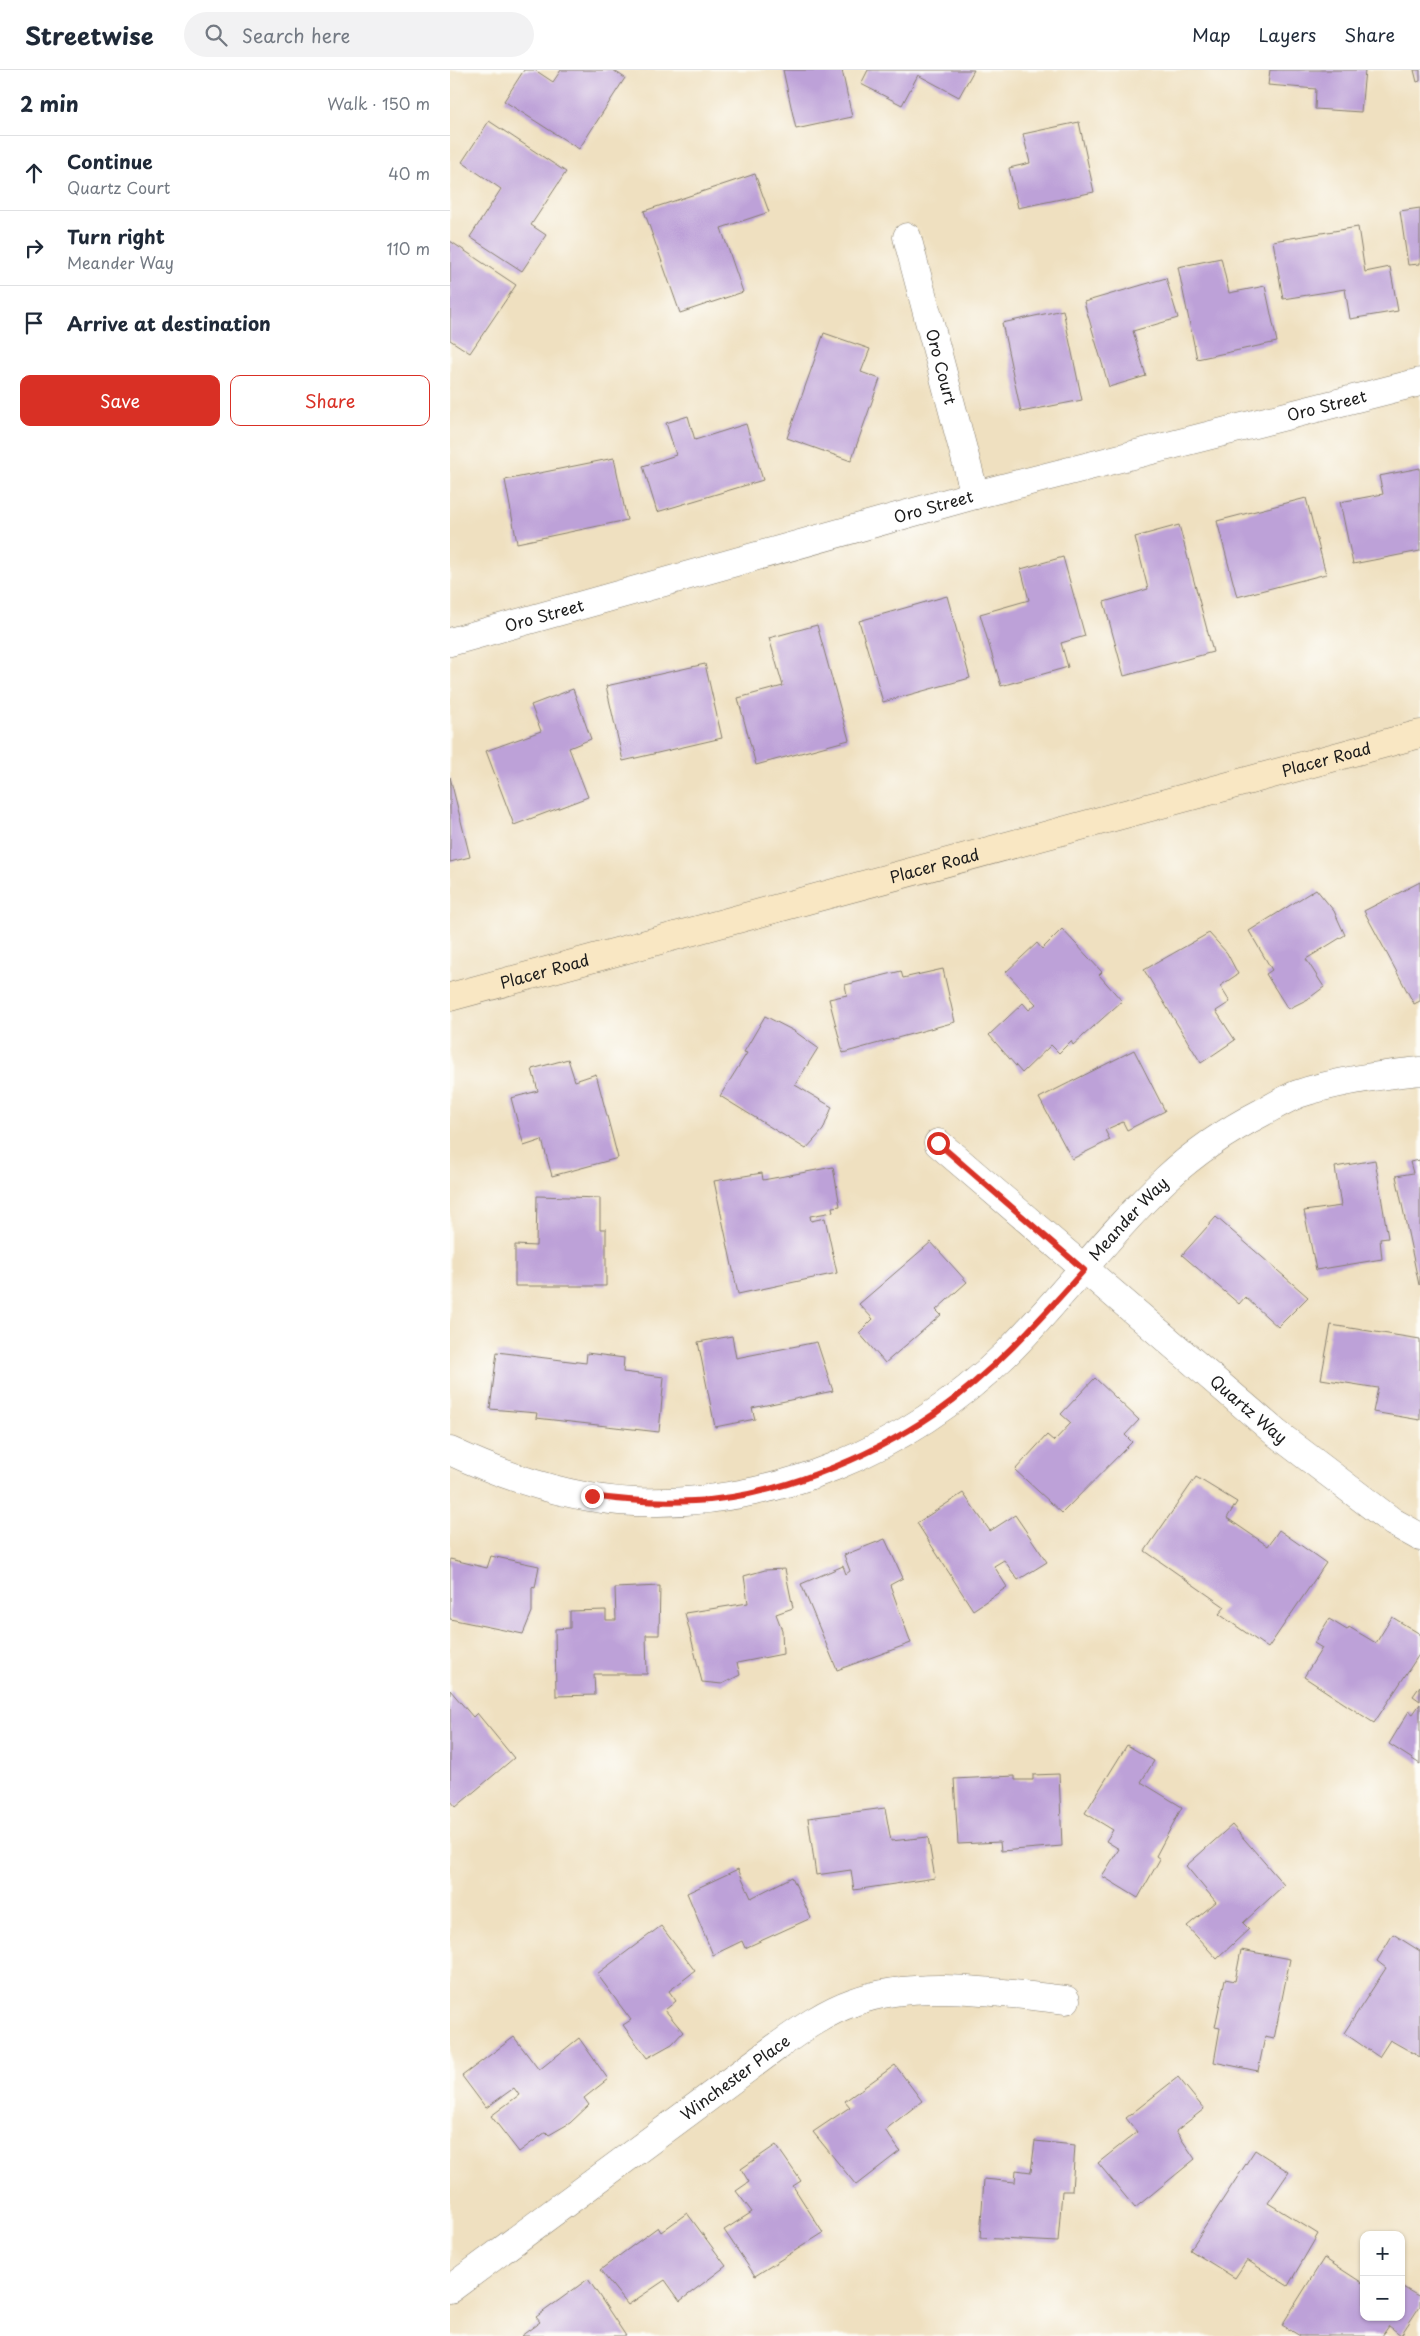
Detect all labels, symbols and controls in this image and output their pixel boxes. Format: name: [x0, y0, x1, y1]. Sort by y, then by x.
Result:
search box: [184, 12, 534, 57]
text: Streetwise: [25, 17, 154, 53]
icon: search: [202, 21, 230, 49]
text: Search here: [242, 21, 350, 49]
text: Map: [1192, 21, 1231, 48]
text: Layers: [1259, 21, 1316, 48]
text: Share: [1344, 21, 1395, 48]
text: 2 min: [20, 87, 79, 119]
text: Walk · 150 m: [327, 91, 430, 115]
text: Continue: [67, 147, 153, 175]
icon: ahead: [20, 159, 48, 187]
text: 40 m: [388, 161, 430, 185]
text: Quartz Court: [67, 175, 170, 199]
text: Turn right: [67, 222, 165, 250]
icon: right: [20, 234, 48, 262]
text: 110 m: [387, 236, 430, 260]
text: Meander Way: [67, 250, 174, 274]
icon: arrive: [20, 309, 48, 337]
text: Arrive at destination: [67, 309, 271, 337]
street label: Oro Court: [921, 326, 964, 407]
button: Save: [20, 375, 220, 426]
button: Share: [230, 375, 430, 426]
street label: Oro Street: [1284, 383, 1369, 426]
street label: Oro Street: [891, 483, 976, 528]
street label: Oro Street: [502, 592, 587, 637]
street label: Placer Road: [1279, 735, 1373, 782]
street label: Placer Road: [887, 841, 982, 888]
street label: Placer Road: [497, 947, 592, 994]
route start: [927, 1132, 950, 1155]
street label: Meander Way: [1082, 1170, 1173, 1265]
street label: Quartz Way: [1205, 1369, 1293, 1448]
route end: [581, 1485, 604, 1508]
street label: Winchester Place: [675, 2028, 794, 2125]
map controls: [1360, 2231, 1405, 2321]
button: +: [1360, 2231, 1405, 2276]
button: −: [1360, 2276, 1405, 2321]

